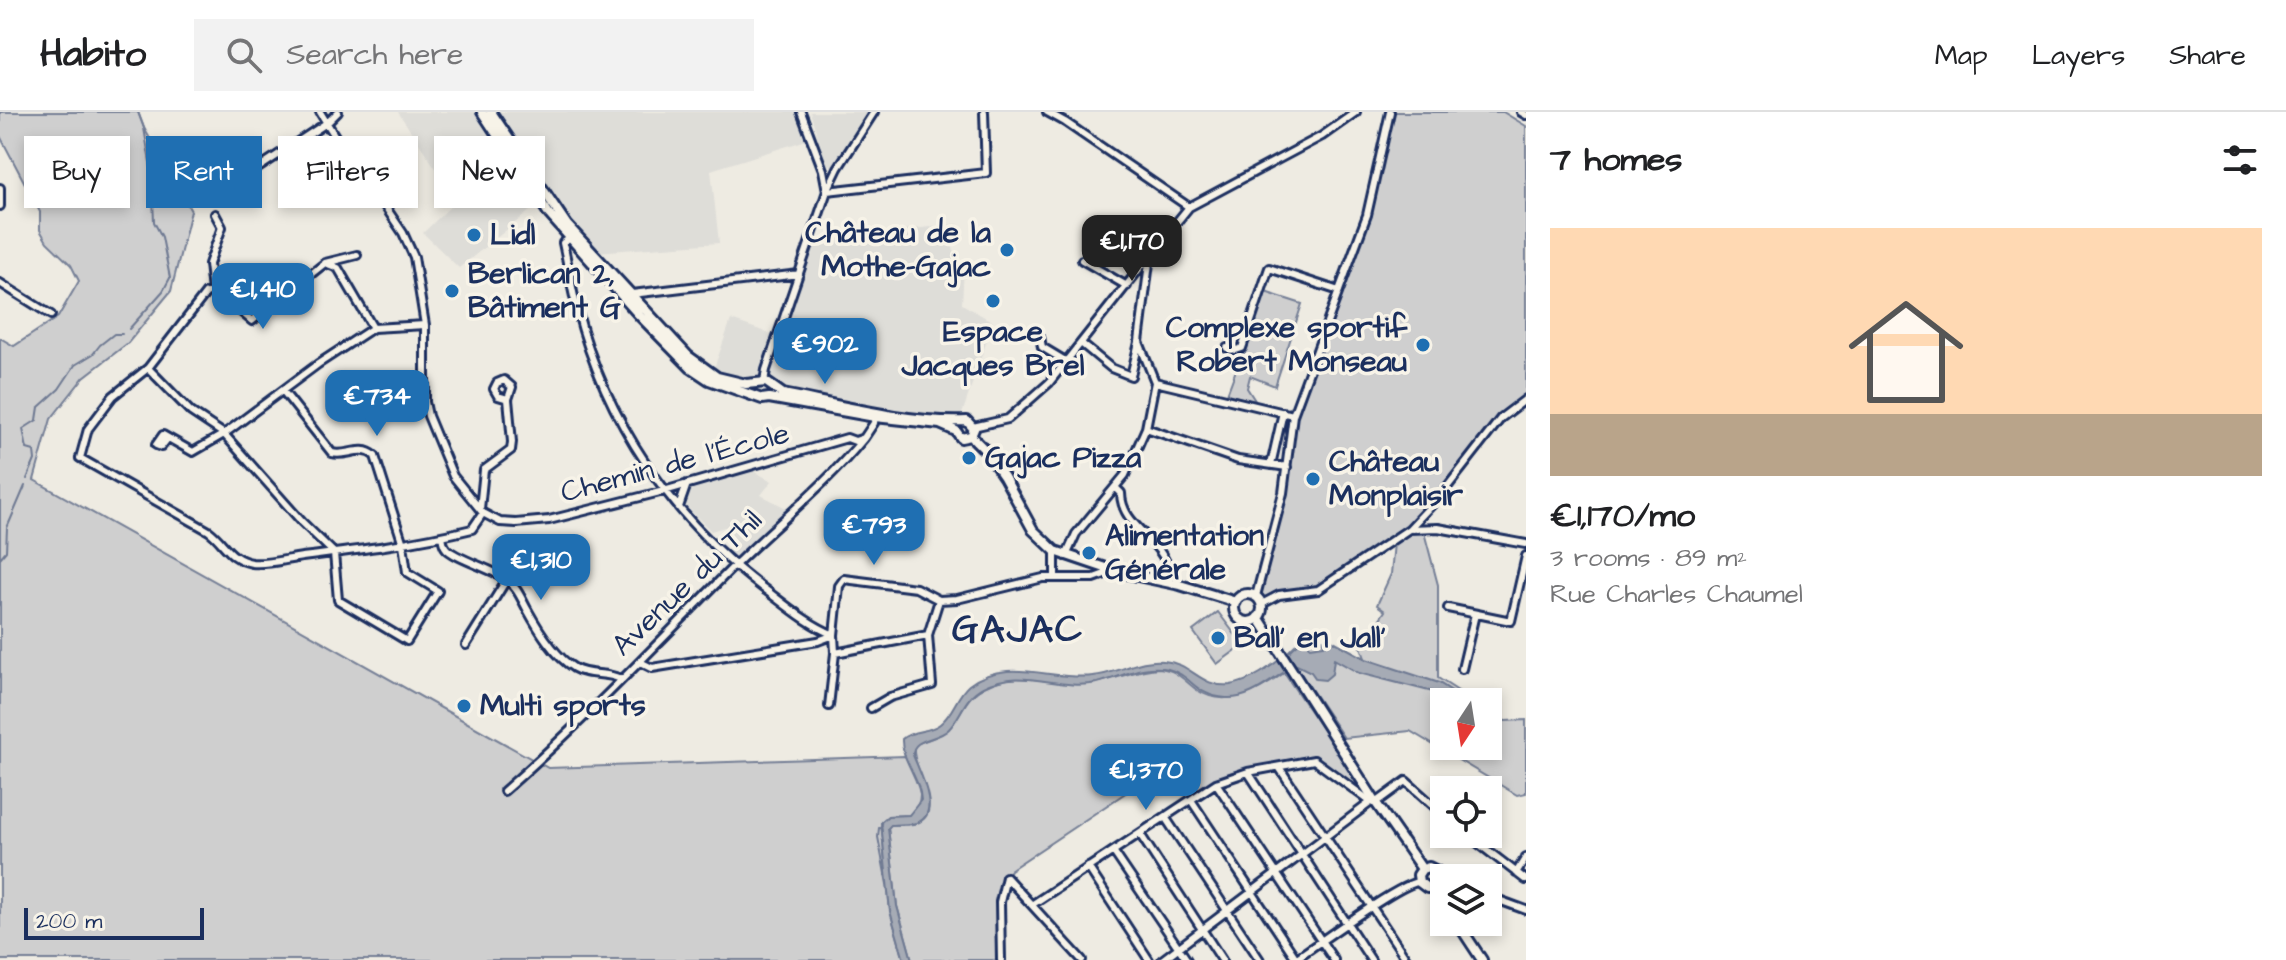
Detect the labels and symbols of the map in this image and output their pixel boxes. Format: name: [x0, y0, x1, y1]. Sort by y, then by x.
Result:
place label: Château de la Mothe-Gajac: [805, 212, 992, 288]
place label: Lidl: [490, 214, 536, 256]
pin: €1,170: [1067, 215, 1197, 283]
marker: Lidl: [465, 226, 483, 244]
marker: Château de la Mothe-Gajac: [998, 241, 1016, 259]
place label: Berlican 2, Bâtiment G: [468, 253, 621, 329]
pin: €1,410: [198, 263, 328, 331]
marker: Berlican 2, Bâtiment G: [443, 282, 461, 300]
marker: Espace Jacques Brel: [984, 292, 1002, 310]
place label: Complexe sportif Robert Monseau: [1166, 307, 1408, 383]
place label: Espace Jacques Brel: [901, 311, 1085, 387]
pin: €902: [778, 318, 872, 386]
marker: Complexe sportif Robert Monseau: [1414, 336, 1432, 354]
pin: €734: [330, 370, 424, 438]
street label: Chemin de l'École: [556, 412, 794, 514]
place label: Gajac Pizza: [985, 437, 1142, 479]
place label: Château Monplaisir: [1329, 441, 1464, 518]
marker: Gajac Pizza: [960, 449, 978, 467]
marker: Château Monplaisir: [1304, 470, 1322, 488]
pin: €793: [827, 499, 921, 567]
street label: Avenue du Thil: [602, 500, 772, 666]
place label: Alimentation Générale: [1105, 515, 1264, 591]
pin: €1,310: [476, 534, 606, 602]
marker: Alimentation Générale: [1080, 544, 1098, 562]
district label: GAJAC: [952, 604, 1084, 656]
place label: Ball' en Jall': [1234, 617, 1386, 659]
marker: Ball' en Jall': [1209, 629, 1227, 647]
place label: Multi sports: [480, 685, 646, 728]
north arrow: [1430, 688, 1502, 760]
marker: Multi sports: [455, 697, 473, 715]
pin: €1,370: [1081, 744, 1211, 812]
scale bar: [24, 904, 204, 940]

